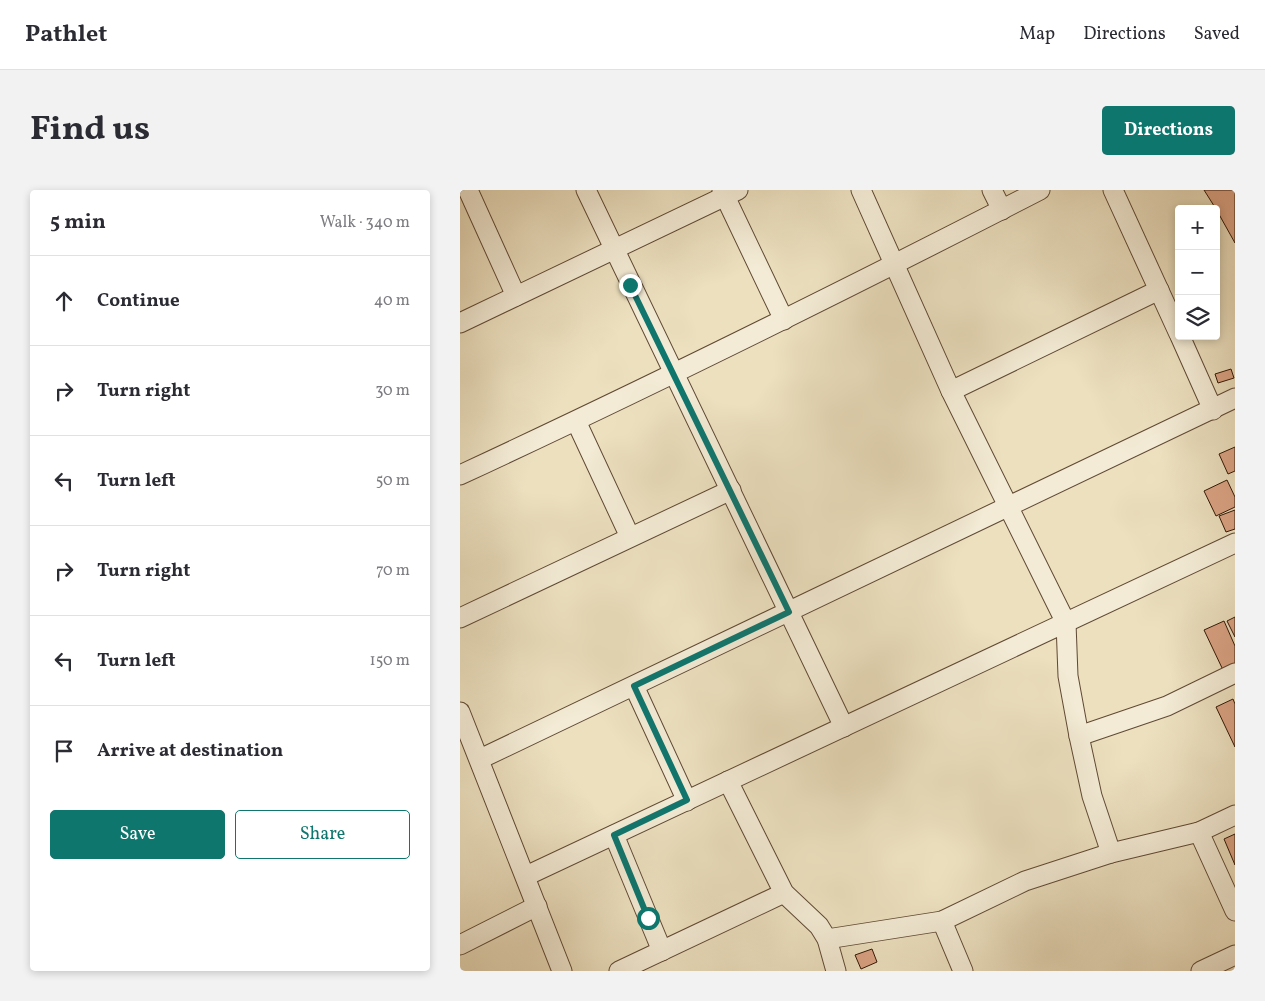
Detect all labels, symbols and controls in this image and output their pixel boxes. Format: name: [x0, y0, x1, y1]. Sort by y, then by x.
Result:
text: Pathlet: [25, 18, 107, 52]
text: Map: [1019, 22, 1055, 47]
text: Directions: [1083, 22, 1166, 47]
text: Saved: [1194, 22, 1240, 47]
text: Find us: [30, 106, 150, 154]
button: Directions: [1102, 106, 1235, 155]
map controls: [1175, 205, 1220, 340]
button: +: [1175, 205, 1220, 250]
text: 5 min: [50, 208, 106, 237]
text: Walk · 340 m: [320, 212, 410, 234]
button: −: [1175, 250, 1220, 295]
route end: [619, 274, 642, 297]
icon: ahead: [50, 287, 78, 315]
text: Continue: [97, 288, 180, 314]
text: 40 m: [374, 290, 410, 312]
button: layers: [1175, 295, 1220, 340]
icon: right: [50, 377, 78, 405]
text: Turn right: [97, 378, 190, 404]
text: 30 m: [375, 380, 410, 402]
icon: left: [50, 467, 78, 495]
text: Turn left: [97, 468, 176, 494]
text: 50 m: [376, 470, 410, 492]
icon: right: [50, 557, 78, 585]
text: Turn right: [97, 558, 190, 584]
text: 70 m: [376, 560, 410, 582]
icon: left: [50, 647, 78, 675]
text: Turn left: [97, 648, 176, 674]
text: 150 m: [369, 650, 410, 672]
icon: arrive: [50, 737, 78, 765]
text: Arrive at destination: [97, 738, 283, 764]
button: Save: [50, 810, 225, 859]
button: Share: [235, 810, 410, 859]
route start: [637, 907, 660, 930]

